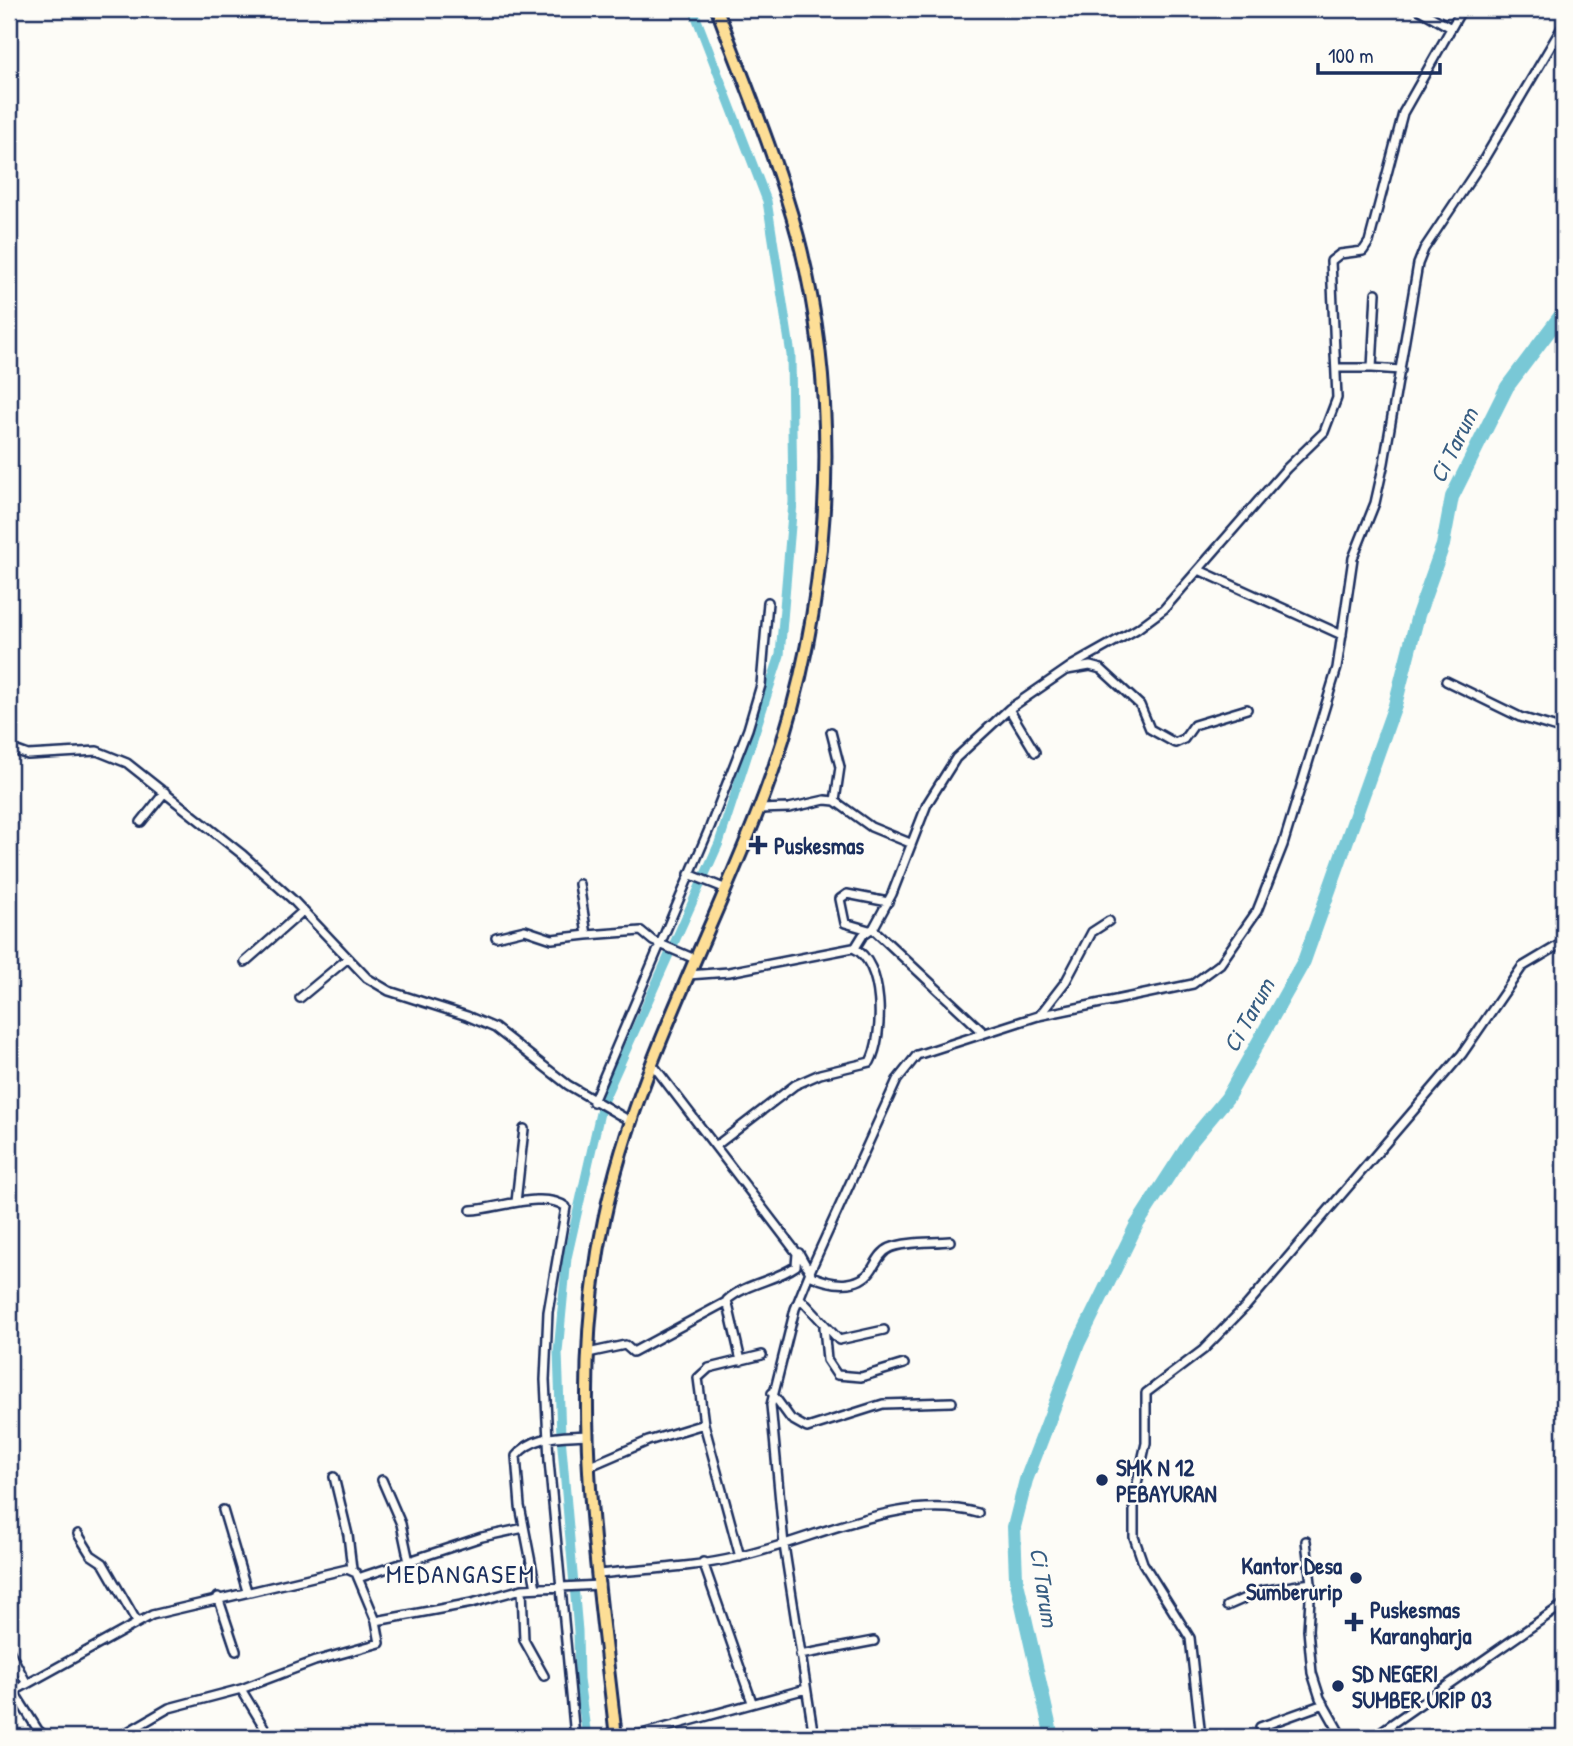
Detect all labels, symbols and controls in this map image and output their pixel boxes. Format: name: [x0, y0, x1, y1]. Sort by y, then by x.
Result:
scale bar: [1318, 32, 1440, 76]
text: 100 m: [1328, 41, 1374, 70]
water label: Ci Tarum: [1421, 401, 1485, 488]
place label: Puskesmas: [774, 830, 864, 861]
marker: Puskesmas: [748, 835, 768, 855]
water label: Ci Tarum: [1215, 972, 1282, 1058]
place label: SMK N 12 PEBAYURAN: [1116, 1452, 1217, 1509]
marker: SMK N 12 PEBAYURAN: [1094, 1472, 1110, 1488]
water label: Ci Tarum: [1023, 1545, 1067, 1630]
place label: Kantor Desa Sumberurip: [1241, 1550, 1342, 1608]
district label: MEDANGASEM: [386, 1556, 536, 1591]
marker: Kantor Desa Sumberurip: [1348, 1570, 1364, 1586]
place label: Puskesmas Karangharja: [1370, 1594, 1472, 1652]
marker: Puskesmas Karangharja: [1344, 1612, 1364, 1632]
place label: SD NEGERI SUMBER URIP 03: [1352, 1658, 1492, 1715]
marker: SD NEGERI SUMBER URIP 03: [1330, 1678, 1346, 1694]

